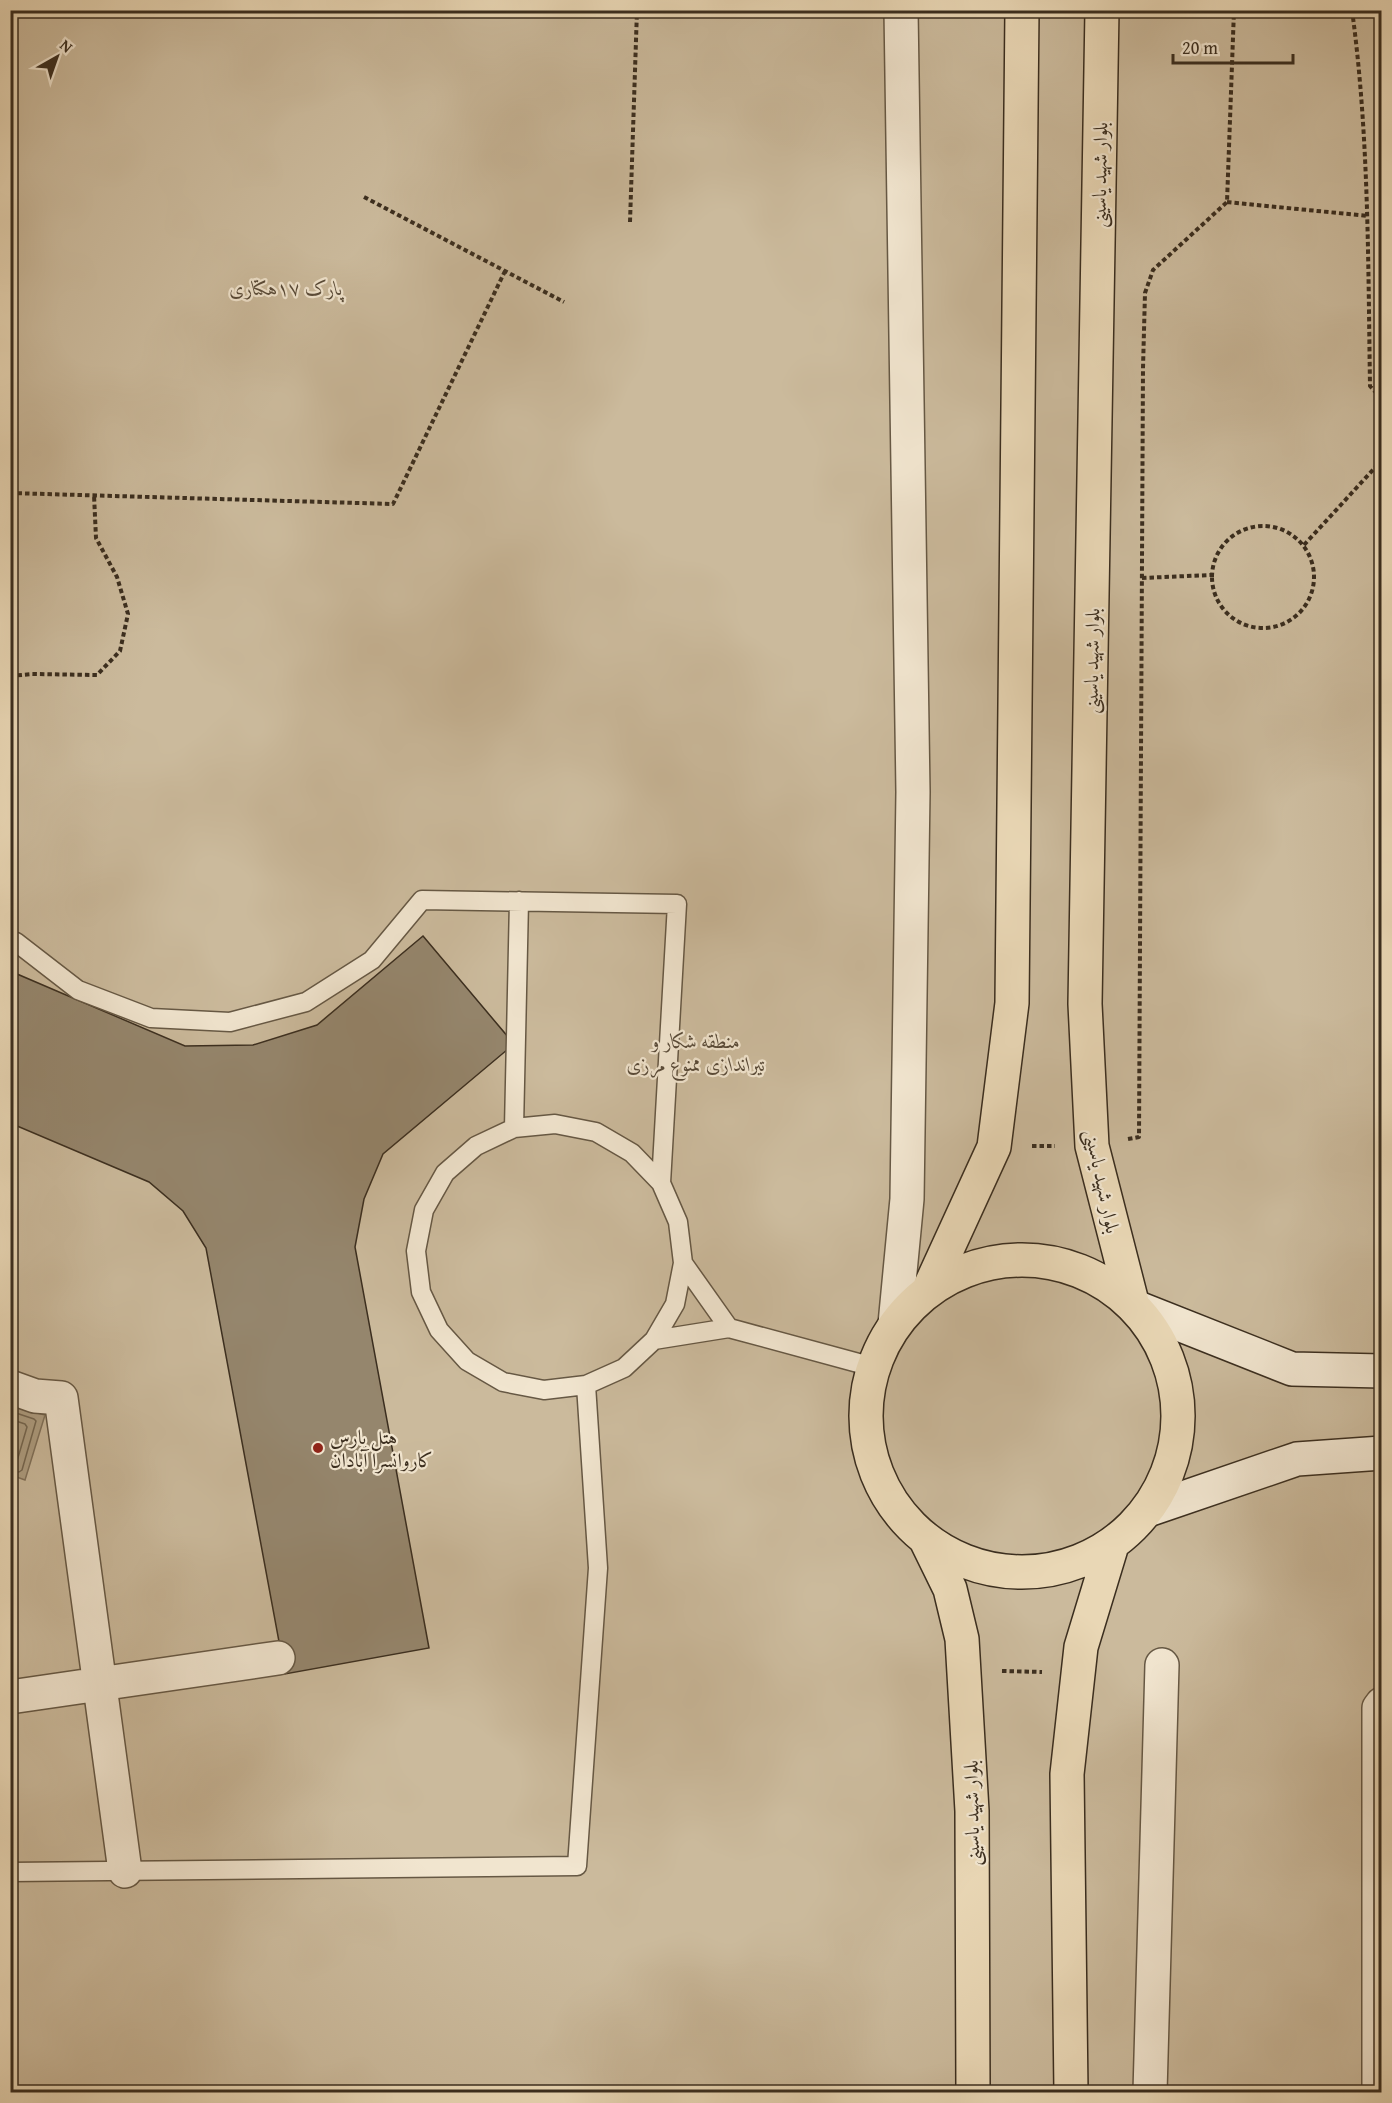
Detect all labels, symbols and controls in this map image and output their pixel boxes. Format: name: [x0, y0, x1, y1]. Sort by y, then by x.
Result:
north arrow: [27, 27, 87, 87]
scale bar: [1173, 27, 1293, 65]
text: N: [55, 33, 79, 58]
text: 20 m: [1182, 34, 1218, 61]
street label: بلوار شهید یاسینی: [1084, 122, 1115, 228]
park label: پارک ۱۷هکتاری: [229, 273, 345, 303]
street label: بلوار شهید یاسینی: [1076, 608, 1107, 714]
park label: منطقه شکار و تیراندازی ممنوع مرزی: [626, 1026, 766, 1082]
street label: بلوار شهید یاسینی: [1077, 1126, 1128, 1236]
place label: هتل پارس کاروانسرا آبادان: [330, 1422, 433, 1474]
marker: هتل پارس کاروانسرا آبادان: [311, 1441, 325, 1455]
street label: بلوار شهید یاسینی: [956, 1760, 987, 1866]

